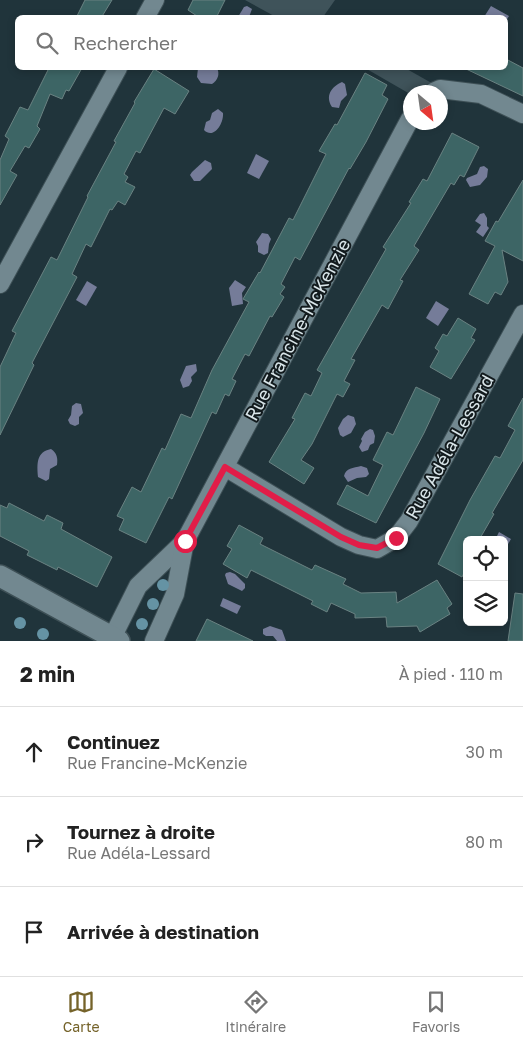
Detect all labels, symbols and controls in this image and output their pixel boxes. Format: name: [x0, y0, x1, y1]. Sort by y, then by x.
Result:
search box: [15, 15, 508, 70]
icon: search: [33, 29, 61, 57]
text: Rechercher: [73, 31, 178, 54]
north arrow: [403, 85, 448, 130]
street label: Rue Francine-McKenzie: [240, 235, 354, 424]
street label: Rue Adéla-Lessard: [400, 371, 498, 523]
route end: [385, 527, 408, 550]
route start: [174, 530, 197, 553]
map controls: [463, 536, 508, 626]
button: locate: [463, 536, 508, 581]
button: layers: [463, 581, 508, 626]
text: 2 min: [20, 661, 75, 687]
text: À pied · 110 m: [399, 664, 503, 684]
text: Continuez: [67, 730, 160, 753]
icon: ahead: [20, 738, 48, 766]
text: 30 m: [466, 742, 503, 762]
text: Rue Francine-McKenzie: [67, 753, 247, 773]
text: Tournez à droite: [67, 820, 215, 843]
icon: right: [20, 828, 48, 856]
text: 80 m: [465, 832, 503, 852]
text: Rue Adéla-Lessard: [67, 843, 211, 863]
icon: arrive: [20, 918, 48, 946]
text: Arrivée à destination: [67, 920, 259, 943]
tab: Carte: [63, 988, 100, 1035]
tab: Itinéraire: [225, 988, 286, 1035]
tab: Favoris: [412, 988, 460, 1035]

